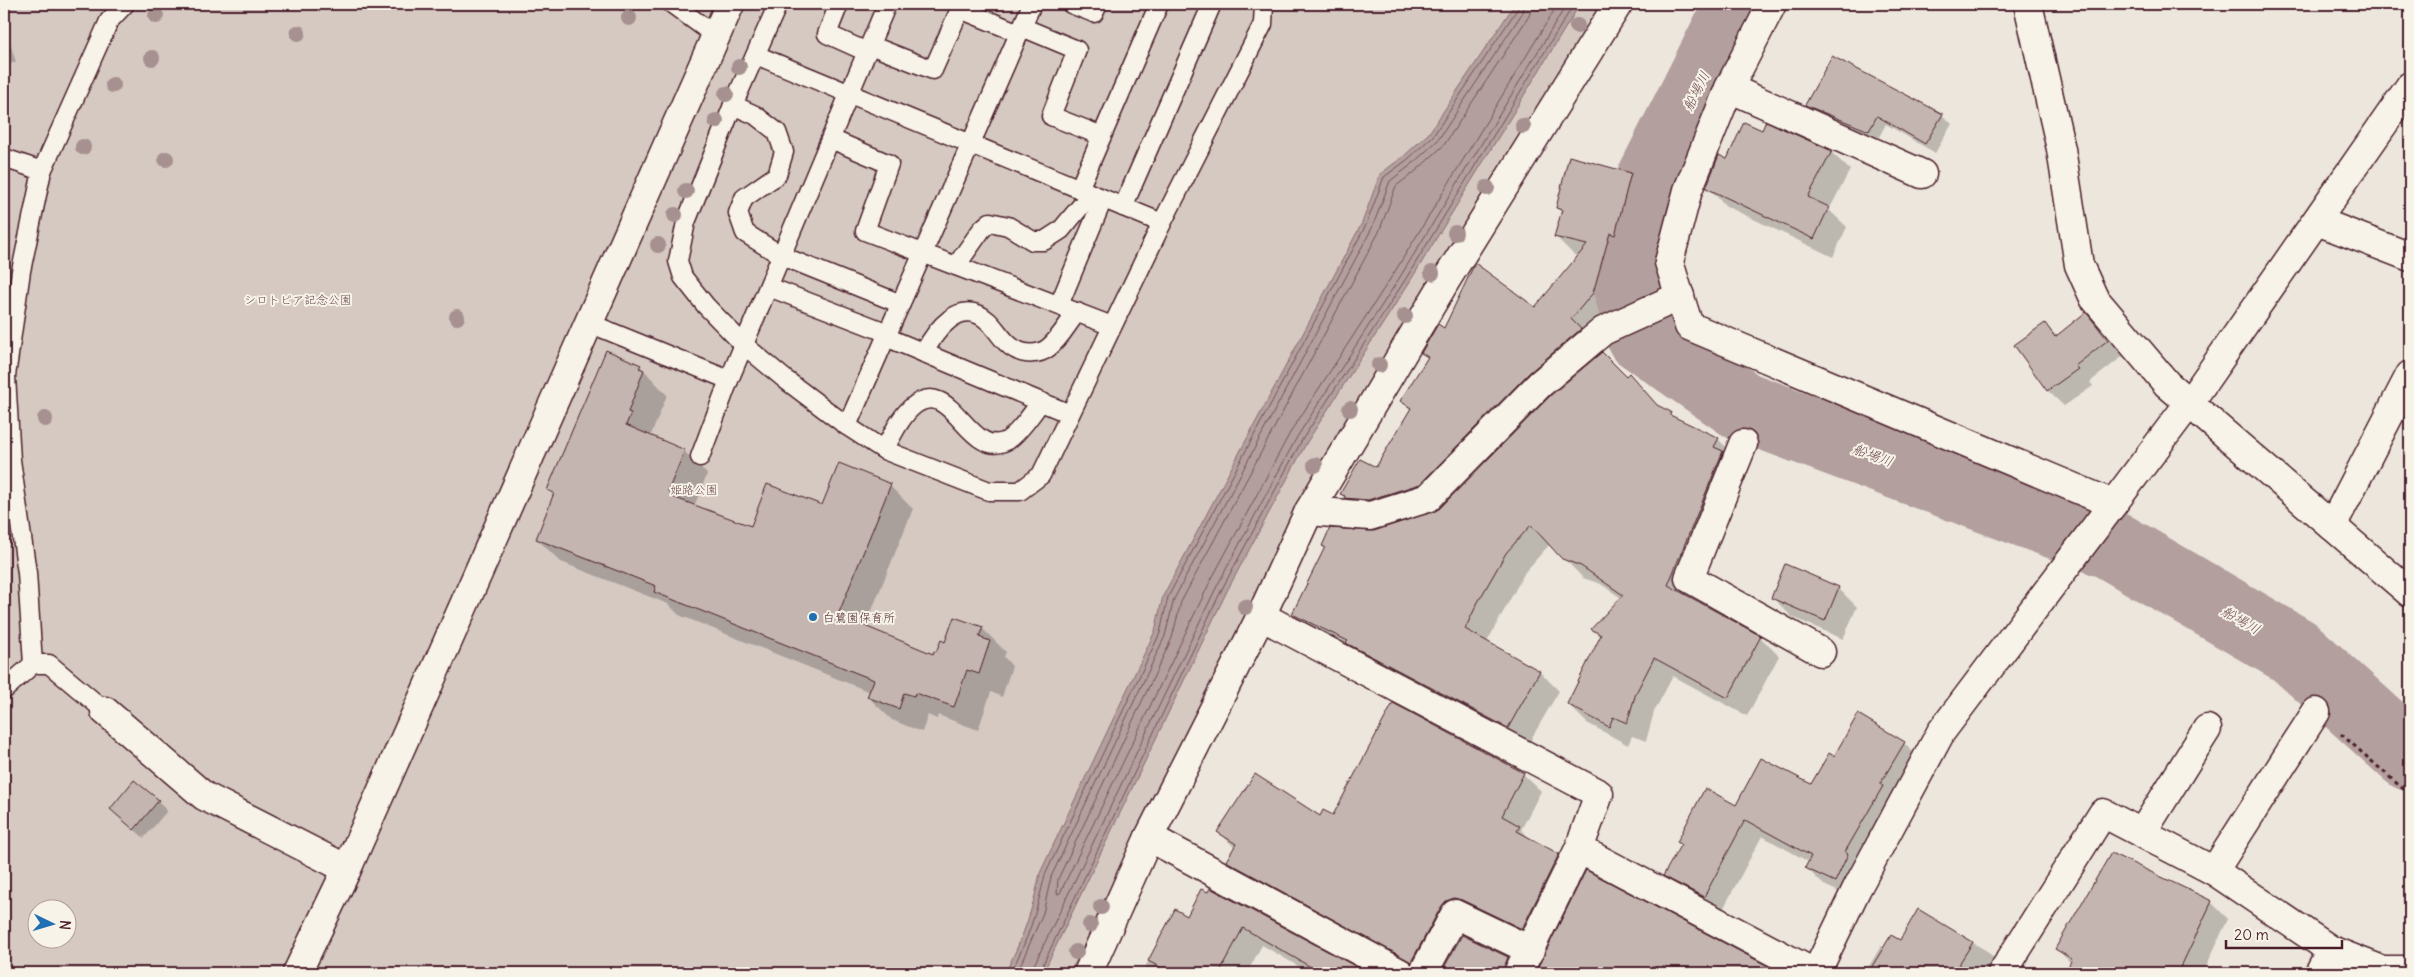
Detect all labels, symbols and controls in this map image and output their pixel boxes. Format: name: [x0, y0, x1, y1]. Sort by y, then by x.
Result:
water label: 船場川: [1678, 68, 1714, 114]
park label: シロトピア記念公園: [244, 292, 352, 307]
water label: 船場川: [1850, 439, 1896, 471]
park label: 姫路公園: [670, 482, 718, 497]
water label: 船場川: [2218, 602, 2264, 638]
place label: 白鷺園保育所: [823, 610, 895, 625]
marker: 白鷺園保育所: [807, 611, 819, 623]
north arrow: [28, 900, 78, 950]
scale bar: [2226, 917, 2343, 949]
text: N: [56, 920, 74, 931]
text: 20 m: [2234, 925, 2269, 944]

